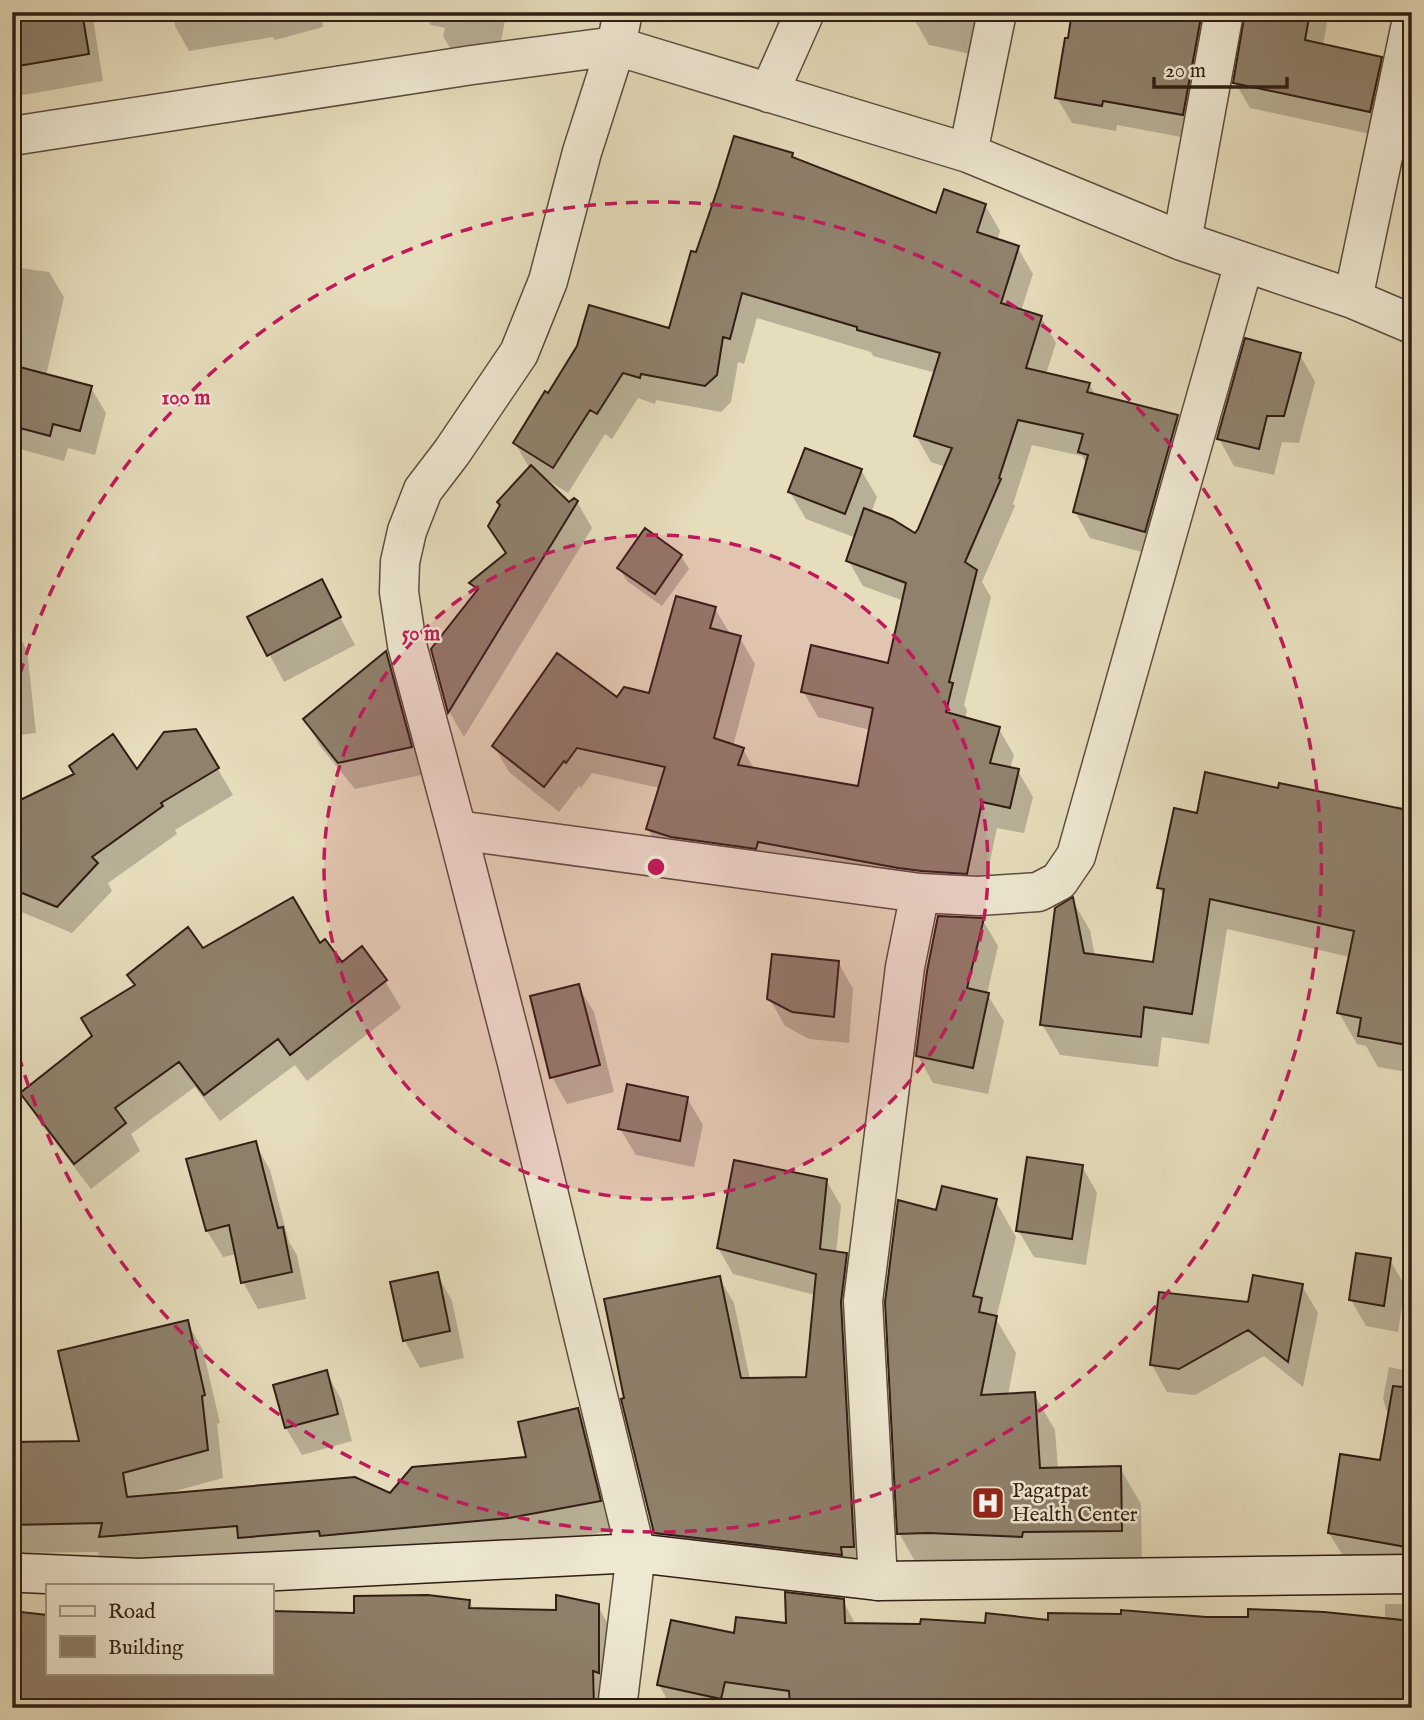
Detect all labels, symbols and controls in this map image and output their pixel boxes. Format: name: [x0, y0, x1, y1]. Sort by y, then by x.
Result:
scale bar: [1154, 46, 1288, 90]
text: 20 m: [1165, 58, 1206, 85]
text: 100 m: [161, 385, 211, 412]
text: 50 m: [402, 621, 441, 648]
centre of rings: [644, 855, 668, 879]
place label: Pagatpat Health Center: [1012, 1478, 1138, 1529]
hospital icon: Pagatpat Health Center: [969, 1484, 1007, 1522]
legend: [46, 1584, 273, 1674]
text: Road: [108, 1599, 156, 1626]
text: Building: [108, 1635, 184, 1662]

